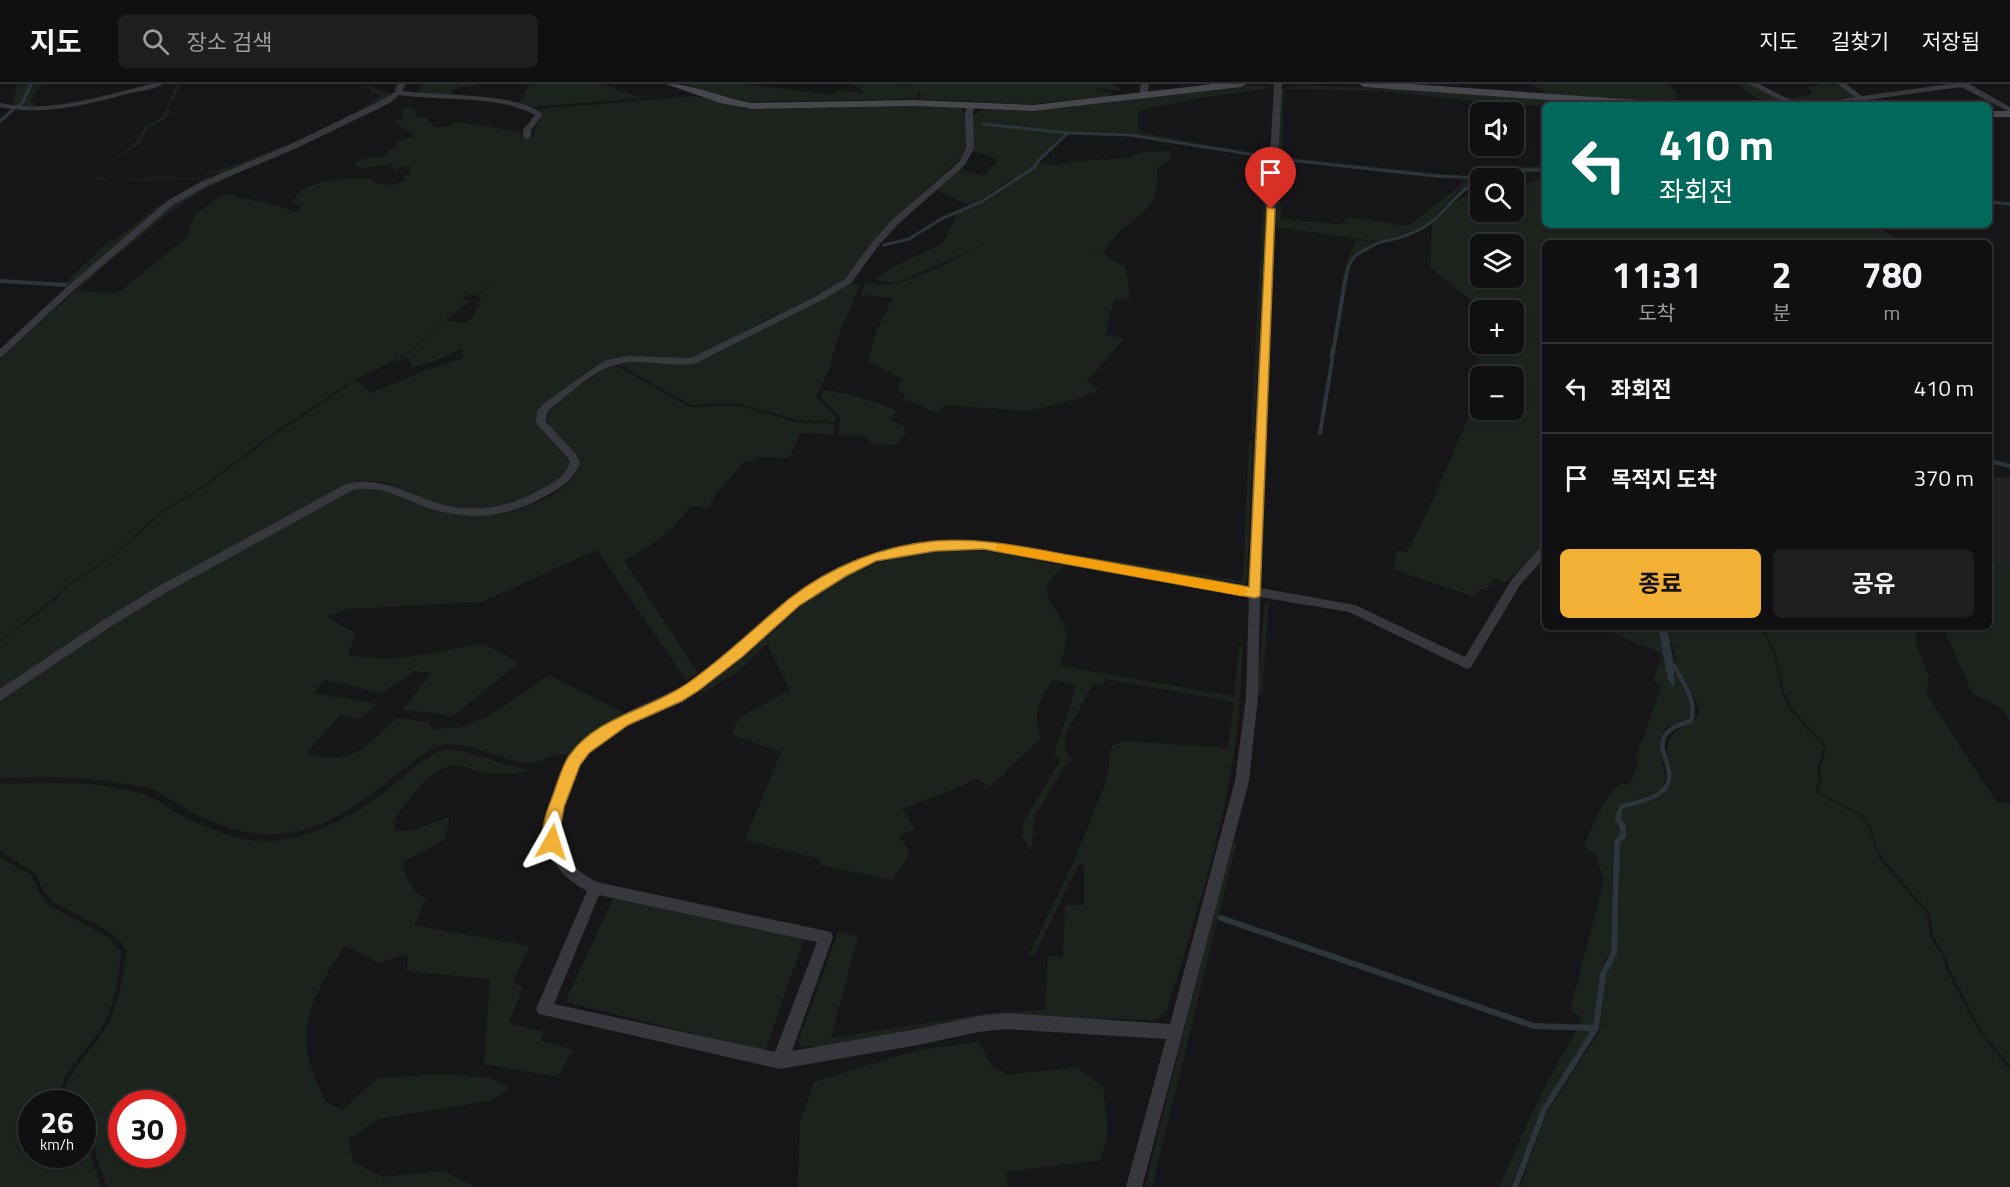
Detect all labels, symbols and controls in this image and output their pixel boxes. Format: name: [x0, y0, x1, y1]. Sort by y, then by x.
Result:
search box: [118, 14, 538, 68]
text: 지도: [30, 20, 82, 63]
icon: search: [139, 25, 172, 58]
text: 장소 검색: [187, 25, 272, 59]
text: 지도: [1759, 25, 1798, 57]
text: 길찾기: [1831, 25, 1889, 57]
text: 저장됨: [1922, 25, 1980, 57]
map controls: [1470, 102, 1524, 420]
button: sound: [1470, 102, 1524, 156]
text: 410 m: [1659, 112, 1774, 176]
icon: left: [1560, 126, 1638, 204]
pin: [1245, 147, 1296, 209]
icon: arrive: [1254, 156, 1287, 189]
button: search: [1470, 168, 1524, 222]
text: 좌회전: [1659, 170, 1734, 211]
button: layers: [1470, 234, 1524, 288]
text: 11:31: [1612, 247, 1702, 302]
text: 2: [1772, 247, 1792, 302]
text: 780: [1862, 247, 1922, 302]
text: 도착: [1638, 297, 1675, 328]
text: 분: [1772, 297, 1791, 328]
text: m: [1883, 297, 1900, 328]
button: +: [1470, 300, 1524, 354]
button: −: [1470, 366, 1524, 420]
text: 410 m: [1914, 371, 1974, 405]
icon: left: [1560, 372, 1593, 405]
text: 좌회전: [1611, 372, 1672, 406]
text: 370 m: [1914, 461, 1974, 495]
icon: arrive: [1560, 462, 1593, 495]
text: 목적지 도착: [1611, 462, 1717, 496]
button: 종료: [1560, 549, 1761, 618]
button: 공유: [1773, 549, 1974, 618]
position arrow: [520, 810, 584, 874]
speed limit sign: 30: [108, 1090, 186, 1168]
text: 26: [40, 1099, 74, 1145]
text: km/h: [40, 1133, 74, 1156]

